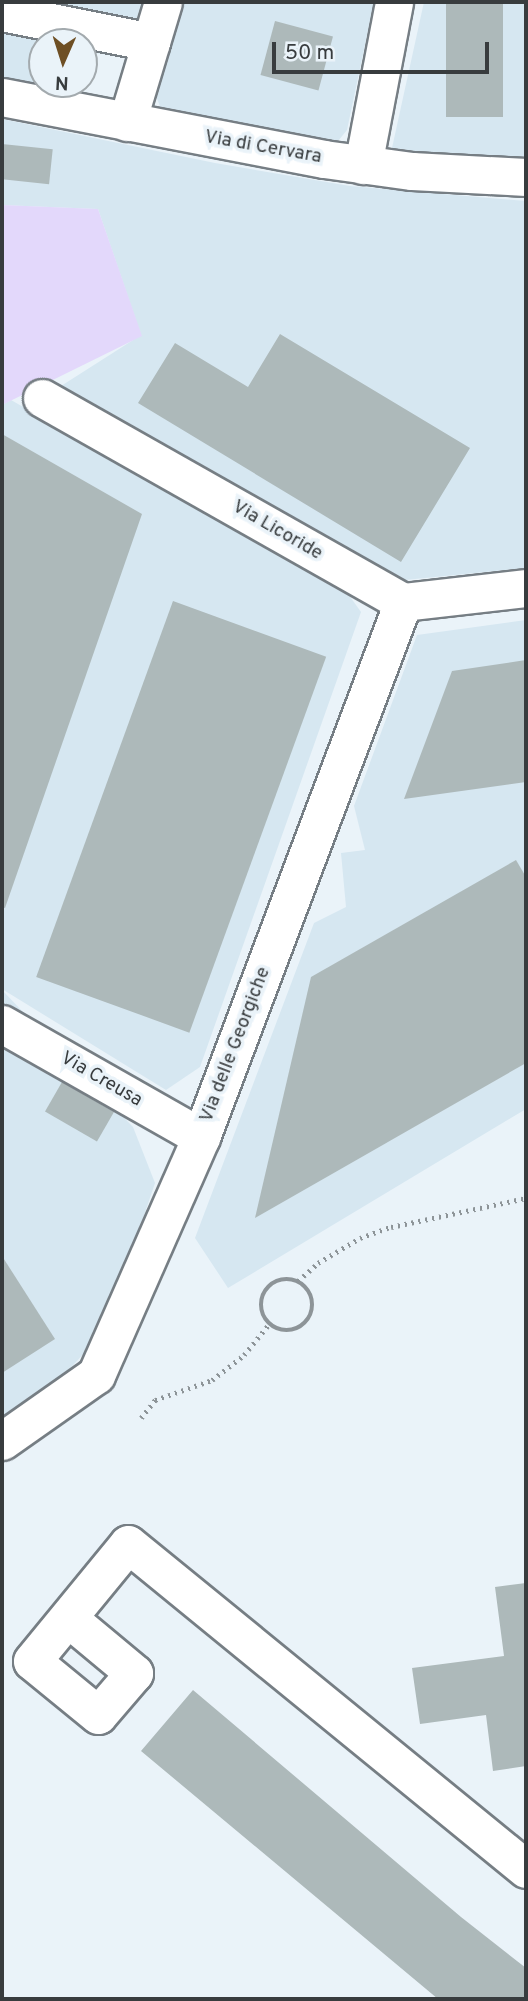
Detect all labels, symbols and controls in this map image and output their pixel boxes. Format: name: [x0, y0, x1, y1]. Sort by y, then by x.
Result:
north arrow: [28, 28, 98, 98]
scale bar: [276, 28, 493, 72]
text: 50 m: [285, 40, 334, 67]
text: N: [55, 70, 69, 94]
street label: Via di Cervara: [203, 126, 323, 170]
street label: Via Licoride: [228, 496, 326, 566]
street label: Via delle Georgiche: [196, 964, 276, 1126]
street label: Via Creusa: [56, 1047, 146, 1113]

